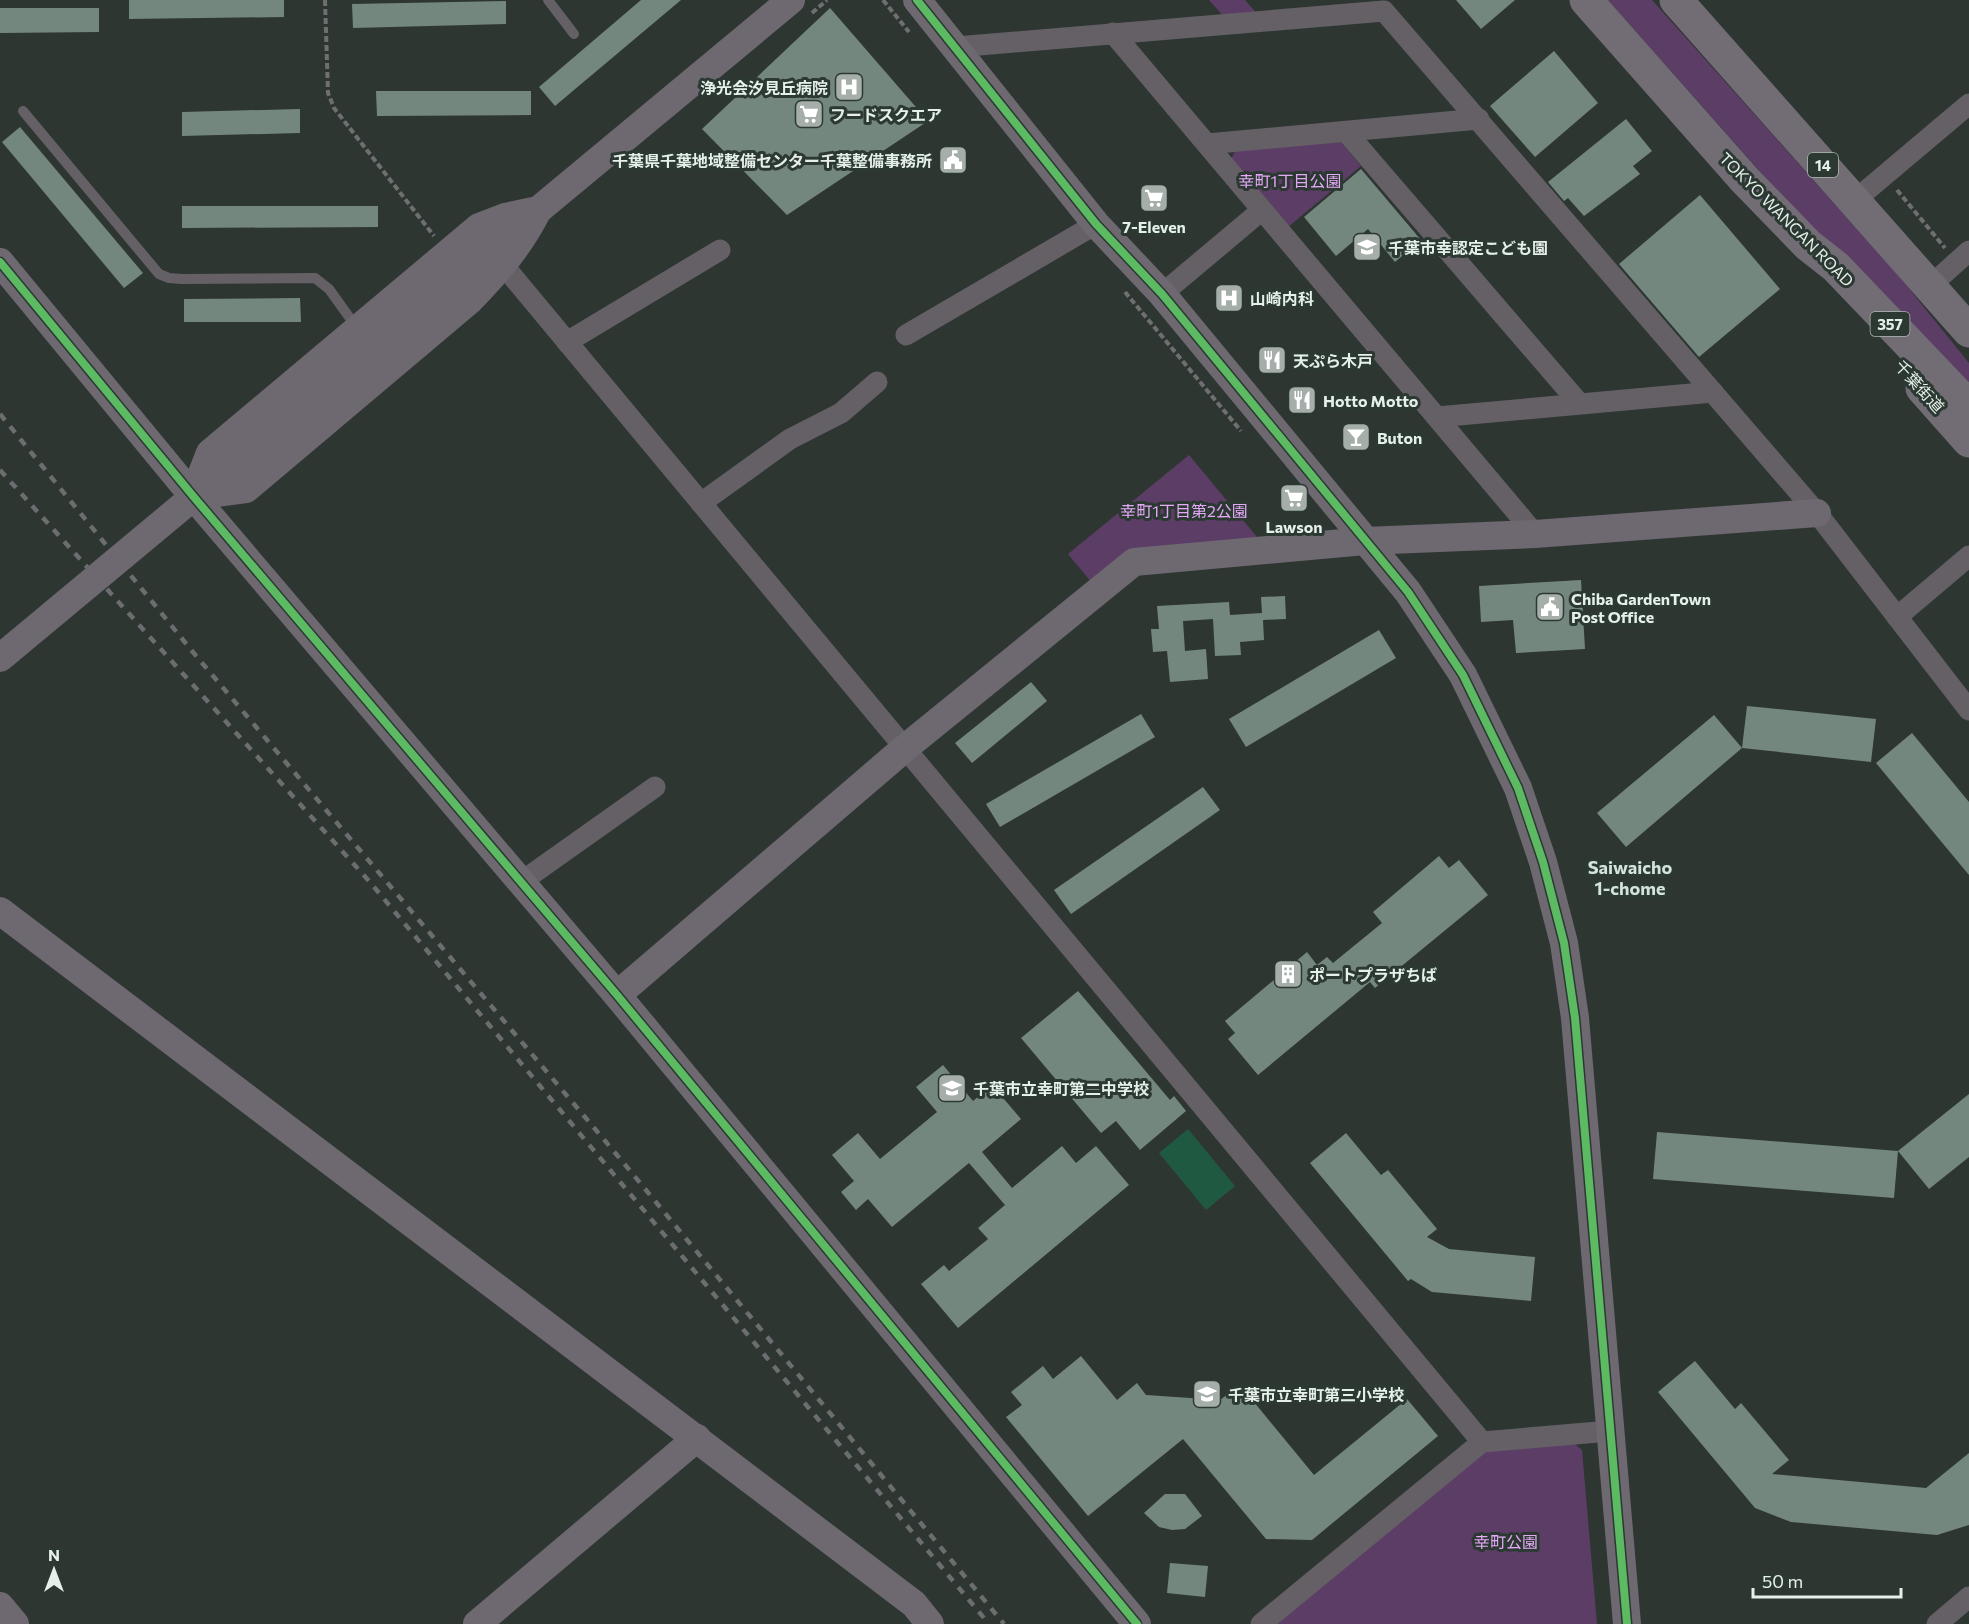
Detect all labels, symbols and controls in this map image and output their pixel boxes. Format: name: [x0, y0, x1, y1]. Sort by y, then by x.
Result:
hospital icon: 浄光会汐見丘病院: [833, 71, 865, 103]
place label: 浄光会汐見丘病院: [700, 78, 828, 97]
supermarket icon: フードスクエア: [793, 98, 825, 130]
place label: フードスクエア: [830, 105, 942, 124]
public building icon: 千葉県千葉地域整備センター千葉整備事務所: [937, 144, 969, 176]
street label: TOKYO WANGAN ROAD: [1716, 148, 1858, 290]
place label: 千葉県千葉地域整備センター千葉整備事務所: [612, 151, 932, 170]
road number: 14: [1808, 153, 1838, 177]
park label: 幸町1丁目公園: [1239, 171, 1341, 190]
supermarket icon: 7-Eleven: [1138, 182, 1170, 214]
place label: 7-Eleven: [1122, 217, 1186, 236]
school or university icon: 千葉市幸認定こども園: [1351, 231, 1383, 263]
place label: 千葉市幸認定こども園: [1388, 238, 1548, 257]
hospital icon: 山崎内科: [1213, 282, 1245, 314]
place label: 山崎内科: [1250, 289, 1314, 308]
road number: 357: [1870, 312, 1910, 336]
restaurant icon: 天ぷら木戸: [1256, 344, 1288, 376]
place label: 天ぷら木戸: [1293, 351, 1373, 370]
street label: 千葉街道: [1892, 356, 1948, 416]
restaurant icon: Hotto Motto: [1286, 384, 1318, 416]
place label: Hotto Motto: [1323, 391, 1419, 410]
bar icon: Buton: [1340, 421, 1372, 453]
place label: Buton: [1377, 428, 1422, 447]
supermarket icon: Lawson: [1278, 482, 1310, 514]
park label: 幸町1丁目第2公園: [1120, 501, 1248, 520]
place label: Lawson: [1266, 517, 1322, 536]
place label: Chiba GardenTown Post Office: [1571, 589, 1711, 626]
public building icon: Chiba GardenTown Post Office: [1534, 591, 1566, 623]
district label: Saiwaicho 1-chome: [1588, 856, 1672, 899]
building icon: ポートプラザちば: [1272, 958, 1304, 990]
place label: ポートプラザちば: [1309, 965, 1437, 984]
school or university icon: 千葉市立幸町第二中学校: [936, 1072, 968, 1104]
place label: 千葉市立幸町第二中学校: [973, 1079, 1149, 1098]
school or university icon: 千葉市立幸町第三小学校: [1191, 1378, 1223, 1410]
place label: 千葉市立幸町第三小学校: [1228, 1385, 1404, 1404]
park label: 幸町公園: [1474, 1532, 1538, 1551]
north arrow: [24, 1540, 84, 1600]
text: N: [48, 1545, 60, 1564]
scale bar: [1753, 1561, 1902, 1599]
text: 50 m: [1762, 1570, 1803, 1592]

